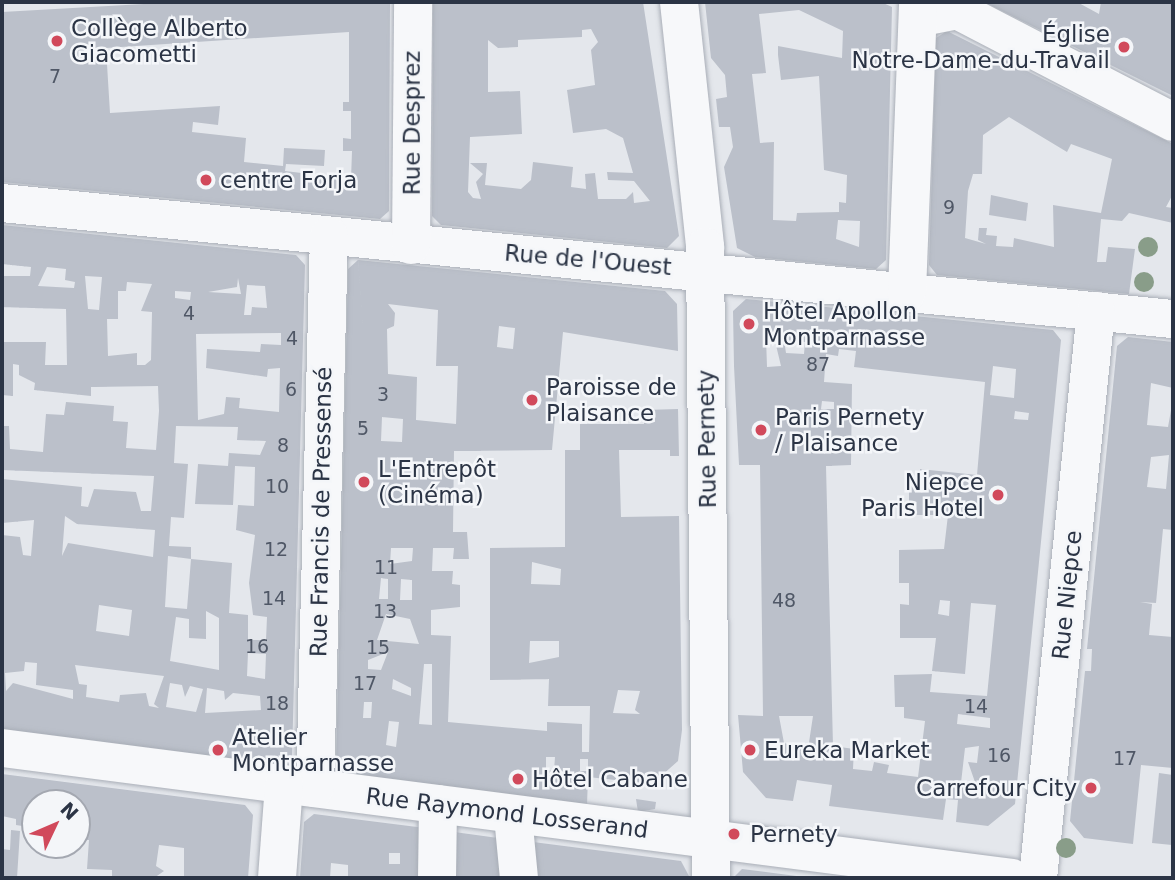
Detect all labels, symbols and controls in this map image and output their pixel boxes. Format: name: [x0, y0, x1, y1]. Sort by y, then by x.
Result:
place label: Collège Alberto Giacometti: [71, 14, 248, 68]
place label: Église Notre-Dame-du-Travail: [852, 20, 1110, 74]
marker: Collège Alberto Giacometti: [49, 33, 65, 49]
marker: Église Notre-Dame-du-Travail: [1116, 39, 1132, 55]
street label: Rue Desprez: [398, 51, 426, 195]
house number: 7: [49, 66, 61, 88]
place label: centre Forja: [220, 166, 357, 194]
marker: centre Forja: [198, 172, 214, 188]
house number: 9: [943, 197, 955, 219]
street label: Rue de l'Ouest: [503, 239, 673, 281]
place label: Hôtel Apollon Montparnasse: [763, 297, 925, 351]
house number: 4: [183, 303, 195, 325]
marker: Hôtel Apollon Montparnasse: [741, 316, 757, 332]
house number: 4: [286, 328, 298, 350]
house number: 87: [806, 354, 830, 376]
street label: Rue Francis de Pressensé: [305, 367, 337, 657]
street label: Rue Pernety: [692, 369, 722, 509]
place label: Paroisse de Plaisance: [546, 373, 677, 427]
house number: 6: [285, 379, 297, 401]
house number: 3: [377, 384, 389, 406]
marker: Paroisse de Plaisance: [524, 392, 540, 408]
place label: Paris Pernety / Plaisance: [775, 403, 925, 457]
house number: 5: [357, 418, 369, 440]
marker: Paris Pernety / Plaisance: [753, 422, 769, 438]
house number: 8: [277, 435, 289, 457]
place label: L'Entrepôt (Cinéma): [378, 455, 496, 509]
place label: Niepce Paris Hotel: [861, 468, 984, 522]
marker: L'Entrepôt (Cinéma): [356, 474, 372, 490]
house number: 10: [265, 476, 289, 498]
marker: Niepce Paris Hotel: [990, 487, 1006, 503]
street label: Rue Niepce: [1046, 529, 1088, 661]
house number: 12: [264, 539, 288, 561]
house number: 11: [374, 557, 398, 579]
house number: 14: [262, 588, 286, 610]
house number: 48: [772, 590, 796, 612]
house number: 13: [373, 601, 397, 623]
house number: 16: [245, 636, 269, 658]
house number: 15: [366, 637, 390, 659]
house number: 17: [353, 673, 377, 695]
house number: 18: [265, 693, 289, 715]
house number: 14: [964, 696, 988, 718]
place label: Atelier Montparnasse: [232, 723, 394, 777]
place label: Eureka Market: [764, 736, 930, 764]
marker: Atelier Montparnasse: [210, 742, 226, 758]
marker: Eureka Market: [742, 742, 758, 758]
house number: 16: [987, 745, 1011, 767]
house number: 17: [1113, 748, 1137, 770]
place label: Hôtel Cabane: [532, 765, 688, 793]
marker: Hôtel Cabane: [510, 771, 526, 787]
place label: Carrefour City: [916, 774, 1077, 802]
marker: Carrefour City: [1083, 780, 1099, 796]
street label: Rue Raymond Losserand: [364, 782, 650, 844]
north arrow: [21, 789, 91, 859]
text: N: [56, 797, 83, 824]
place label: Pernety: [750, 820, 838, 848]
marker: Pernety: [724, 824, 744, 844]

